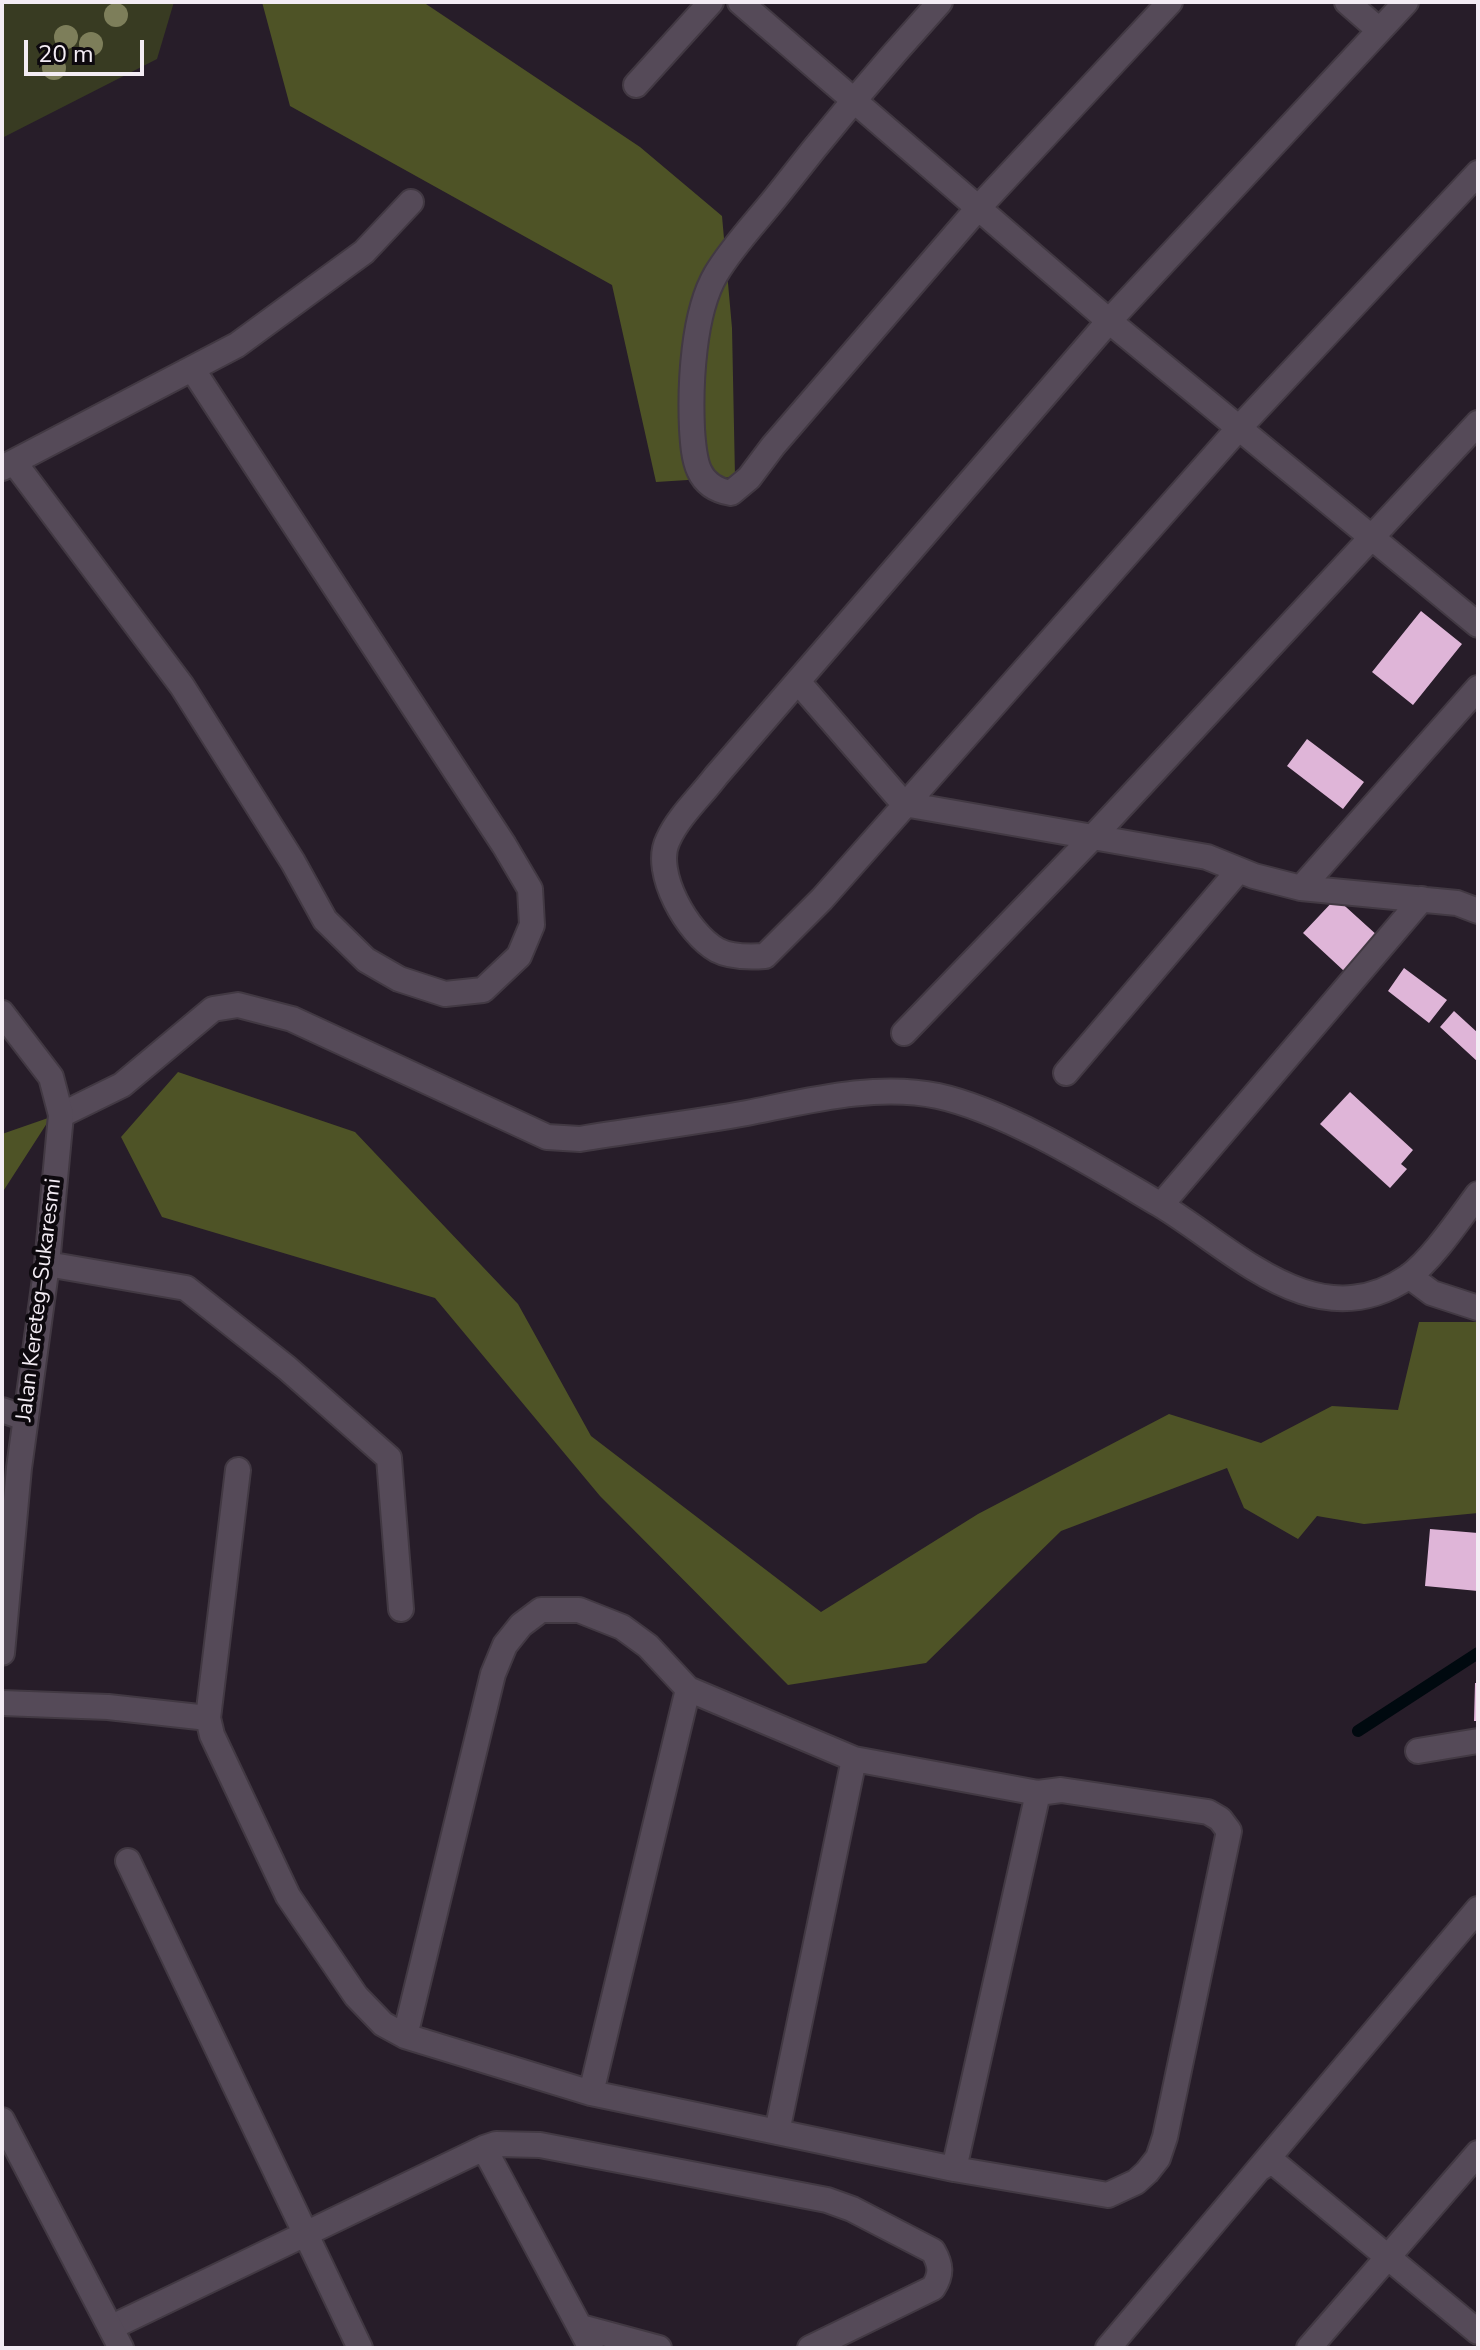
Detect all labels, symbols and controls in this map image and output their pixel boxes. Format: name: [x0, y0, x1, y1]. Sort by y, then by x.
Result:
scale bar: [28, 24, 148, 74]
text: 20 m: [38, 38, 94, 70]
street label: Jalan Kereteg–Sukaresmi: [12, 1177, 68, 1423]

